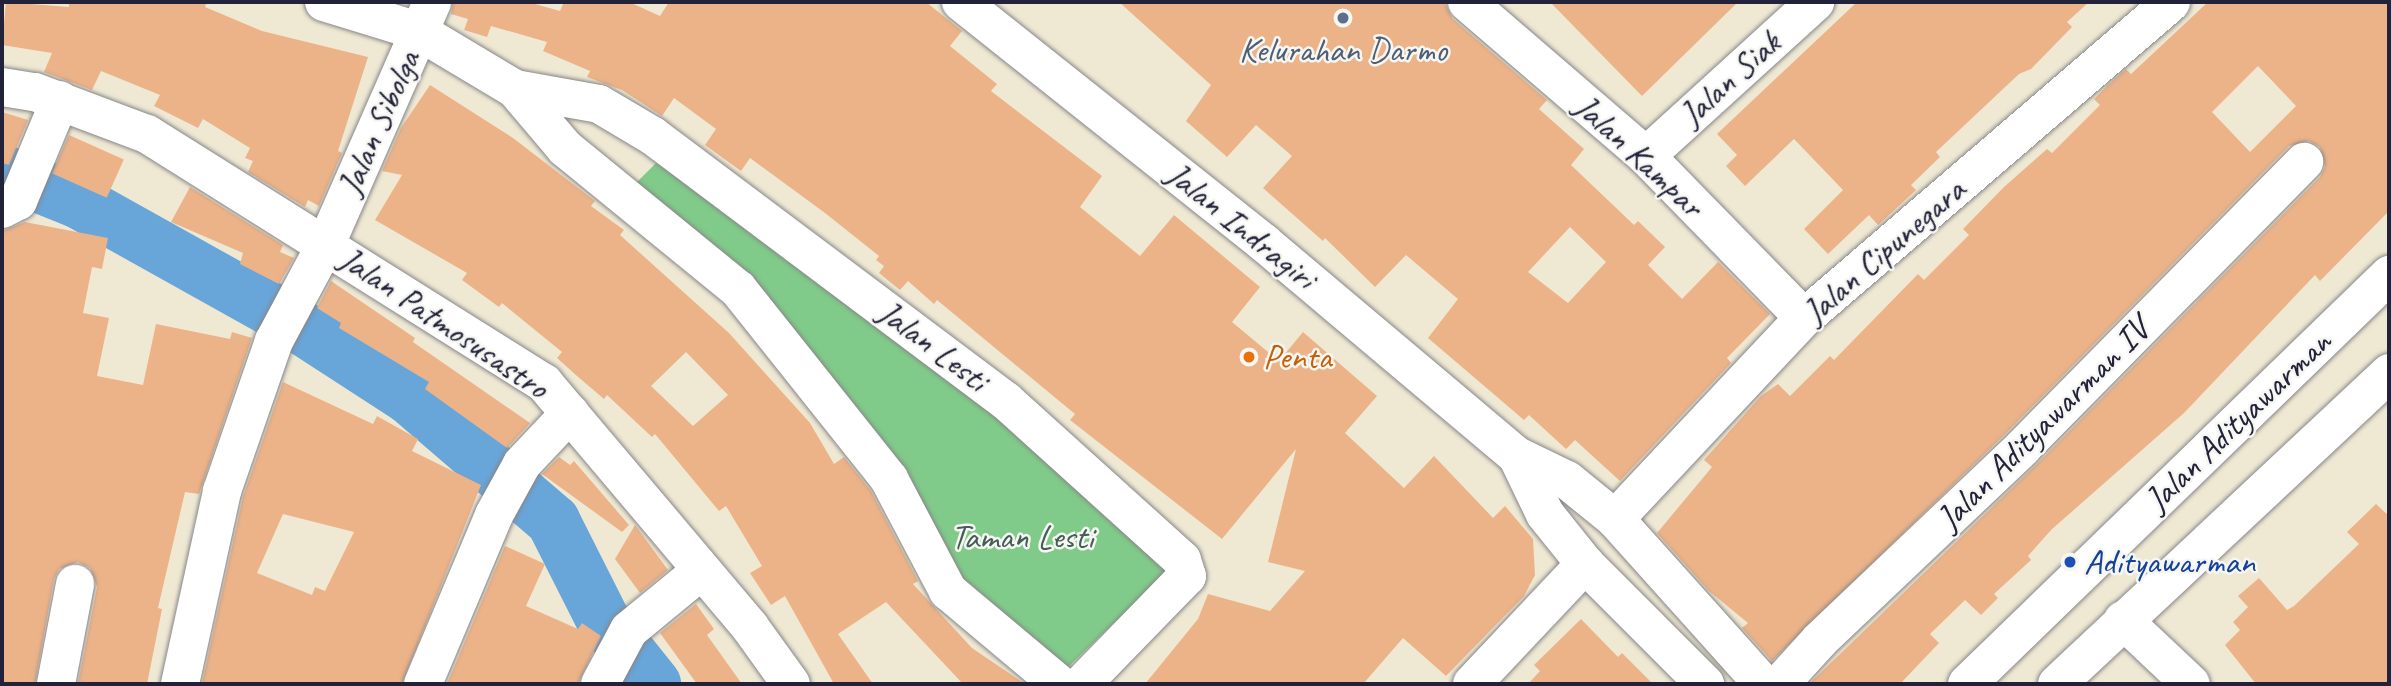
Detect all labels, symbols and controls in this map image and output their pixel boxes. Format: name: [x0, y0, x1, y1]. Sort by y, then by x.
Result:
marker: Kelurahan Darmo: [1335, 10, 1351, 26]
street label: Jalan Siak: [1671, 23, 1789, 135]
place label: Kelurahan Darmo: [1238, 29, 1448, 71]
street label: Jalan Sibolga: [328, 44, 430, 202]
street label: Jalan Kampar: [1566, 86, 1712, 226]
street label: Jalan Indragiri: [1158, 153, 1324, 299]
street label: Jalan Cipunegara: [1795, 169, 1973, 333]
street label: Jalan Patmosusastro: [330, 237, 558, 409]
street label: Jalan Lesti: [870, 291, 996, 401]
street label: Jalan Adityawarman IV: [1929, 310, 2157, 538]
street label: Jalan Adityawarman: [2137, 322, 2339, 520]
place label: Penta: [1263, 336, 1331, 378]
marker: Penta: [1241, 349, 1257, 365]
park label: Taman Lesti: [951, 516, 1093, 558]
place label: Adityawarman: [2084, 541, 2255, 583]
marker: Adityawarman: [2062, 554, 2078, 570]

